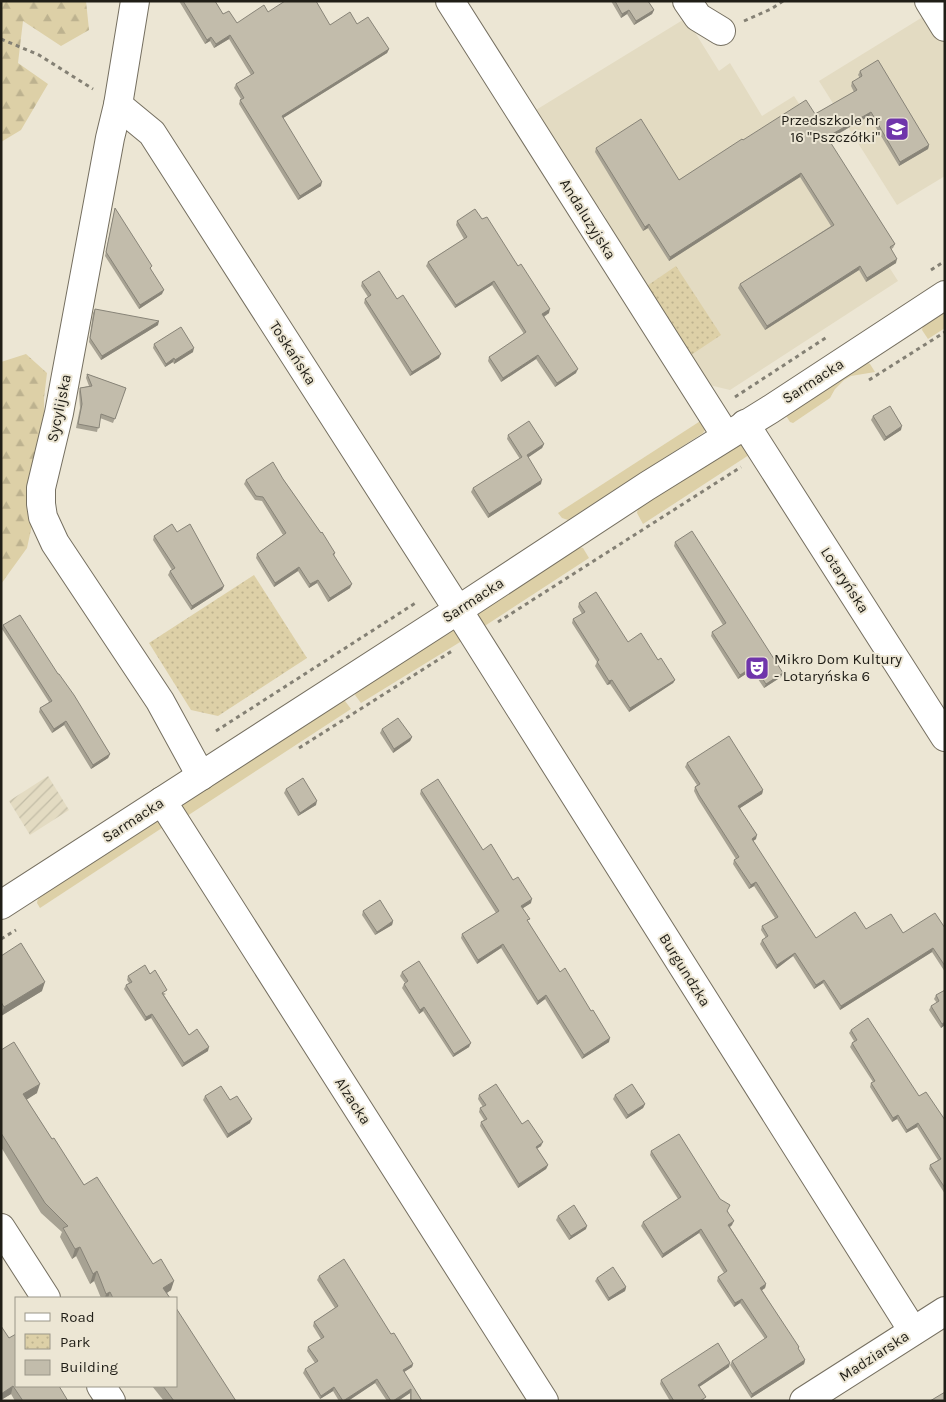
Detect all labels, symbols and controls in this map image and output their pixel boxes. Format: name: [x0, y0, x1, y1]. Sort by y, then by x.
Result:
place label: Przedszkole nr 16 "Pszczółki": [781, 111, 881, 146]
school or university icon: Przedszkole nr 16 "Pszczółki": [884, 116, 910, 142]
street label: Andaluzyjska: [556, 175, 620, 263]
street label: Toskańska: [266, 318, 320, 388]
street label: Sarmacka: [779, 355, 847, 407]
street label: Sycylijska: [43, 373, 75, 443]
street label: Lotaryńska: [817, 544, 873, 616]
street label: Sarmacka: [439, 574, 507, 626]
place label: Mikro Dom Kultury - Lotaryńska 6: [774, 650, 902, 685]
theatre icon: Mikro Dom Kultury - Lotaryńska 6: [744, 655, 770, 681]
street label: Sarmacka: [99, 794, 167, 846]
street label: Burgundzka: [655, 930, 715, 1010]
street label: Alzacka: [331, 1074, 375, 1128]
legend: [15, 1297, 178, 1387]
text: Road: [60, 1308, 95, 1326]
street label: Madziarska: [836, 1327, 912, 1385]
text: Park: [60, 1333, 90, 1351]
text: Building: [60, 1358, 118, 1376]

